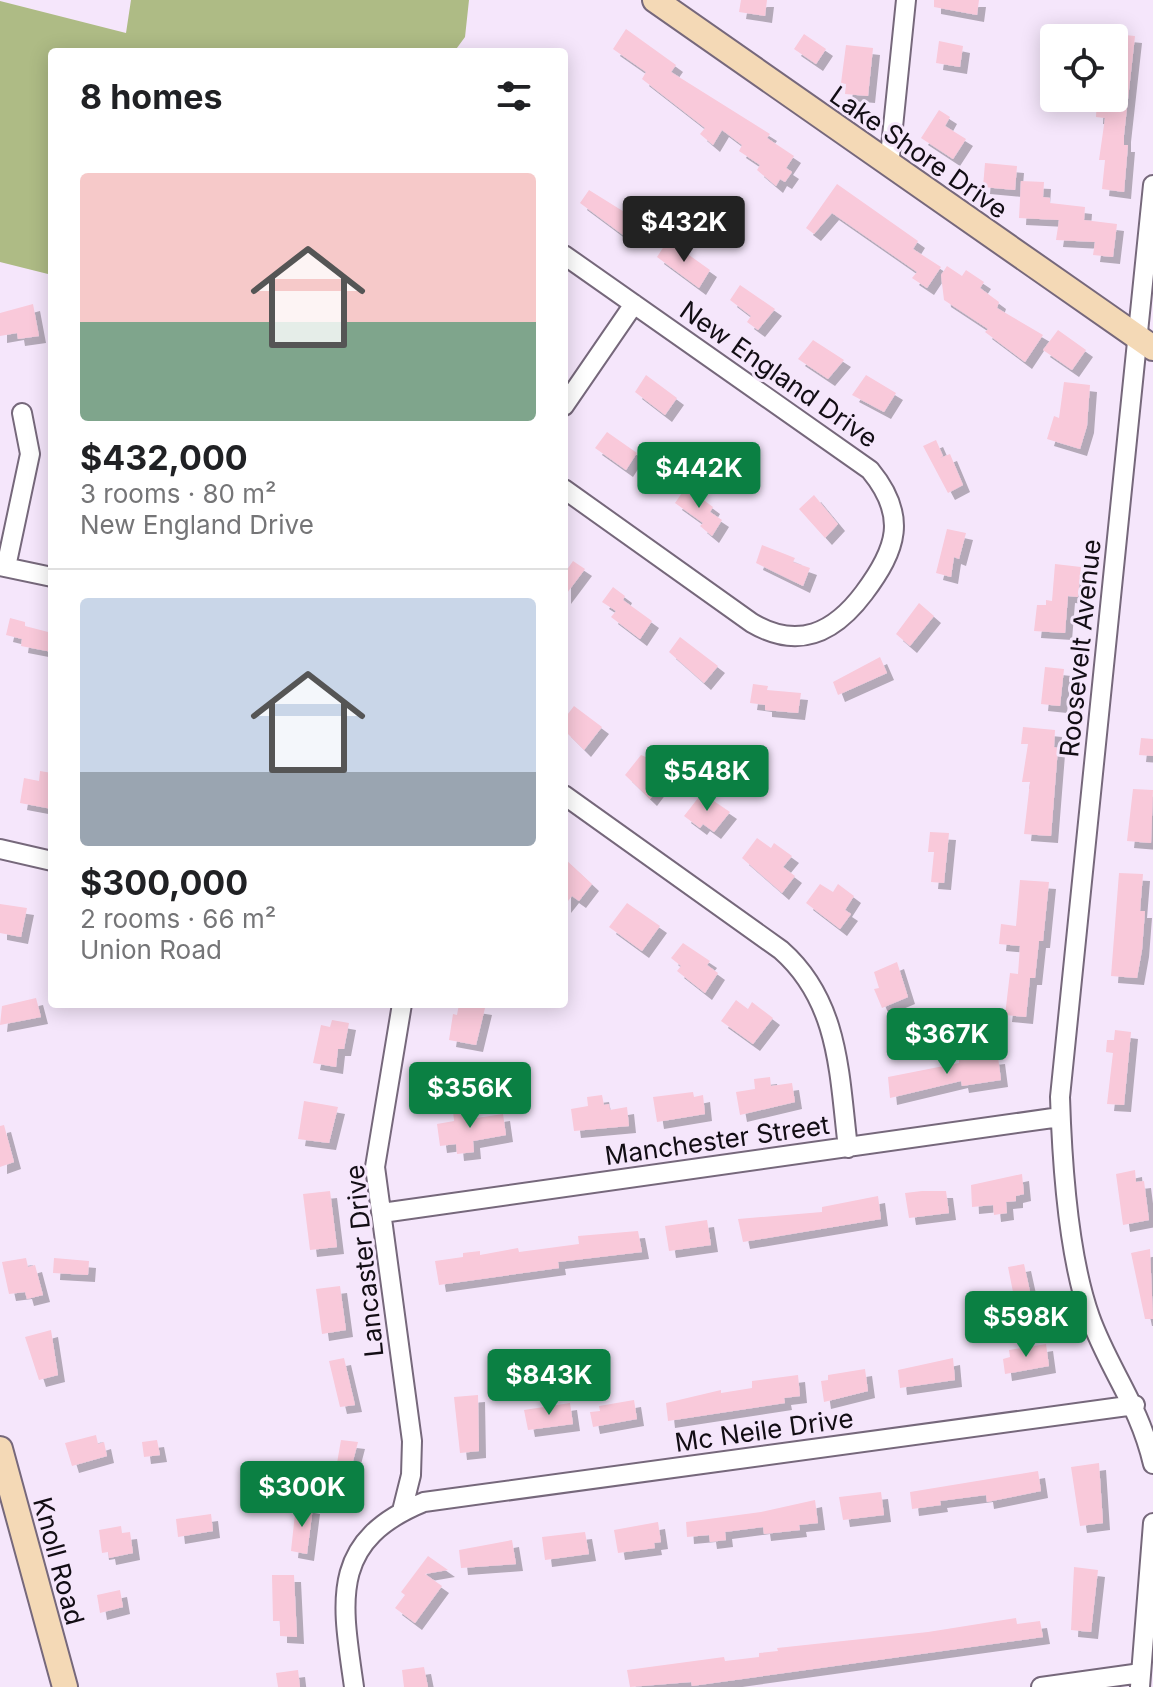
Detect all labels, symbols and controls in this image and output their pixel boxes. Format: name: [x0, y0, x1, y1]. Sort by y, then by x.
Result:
map controls: [1040, 24, 1128, 112]
button: locate: [1040, 24, 1128, 112]
icon: filters: [492, 74, 536, 118]
text: 8 homes: [80, 76, 223, 117]
street label: Lake Shore Drive: [824, 79, 1014, 225]
pin: $432K: [628, 196, 740, 264]
text: $432K: [641, 206, 727, 237]
icon: home: [236, 225, 380, 369]
street label: New England Drive: [674, 294, 884, 454]
text: $432,000: [80, 437, 248, 478]
pin: $442K: [643, 442, 755, 510]
text: $442K: [655, 452, 743, 483]
text: 3 rooms · 80 m²: [80, 478, 277, 509]
text: New England Drive: [80, 509, 314, 540]
street label: Roosevelt Avenue: [1053, 537, 1107, 759]
icon: home: [236, 650, 380, 794]
pin: $548K: [651, 745, 763, 813]
text: $548K: [664, 755, 750, 786]
text: $300,000: [80, 862, 248, 903]
text: 2 rooms · 66 m²: [80, 903, 276, 934]
text: Union Road: [80, 934, 222, 965]
pin: $367K: [891, 1008, 1003, 1076]
text: $367K: [905, 1018, 989, 1049]
pin: $356K: [414, 1062, 526, 1130]
text: $356K: [427, 1072, 513, 1103]
street label: Manchester Street: [603, 1109, 831, 1171]
street label: Lancaster Drive: [338, 1163, 390, 1359]
pin: $598K: [970, 1291, 1082, 1359]
text: $598K: [983, 1301, 1069, 1332]
pin: $843K: [493, 1349, 605, 1417]
text: $843K: [505, 1359, 593, 1390]
street label: Mc Neile Drive: [673, 1402, 855, 1458]
pin: $300K: [246, 1461, 358, 1529]
text: $300K: [258, 1471, 346, 1502]
street label: Knoll Road: [27, 1494, 91, 1628]

